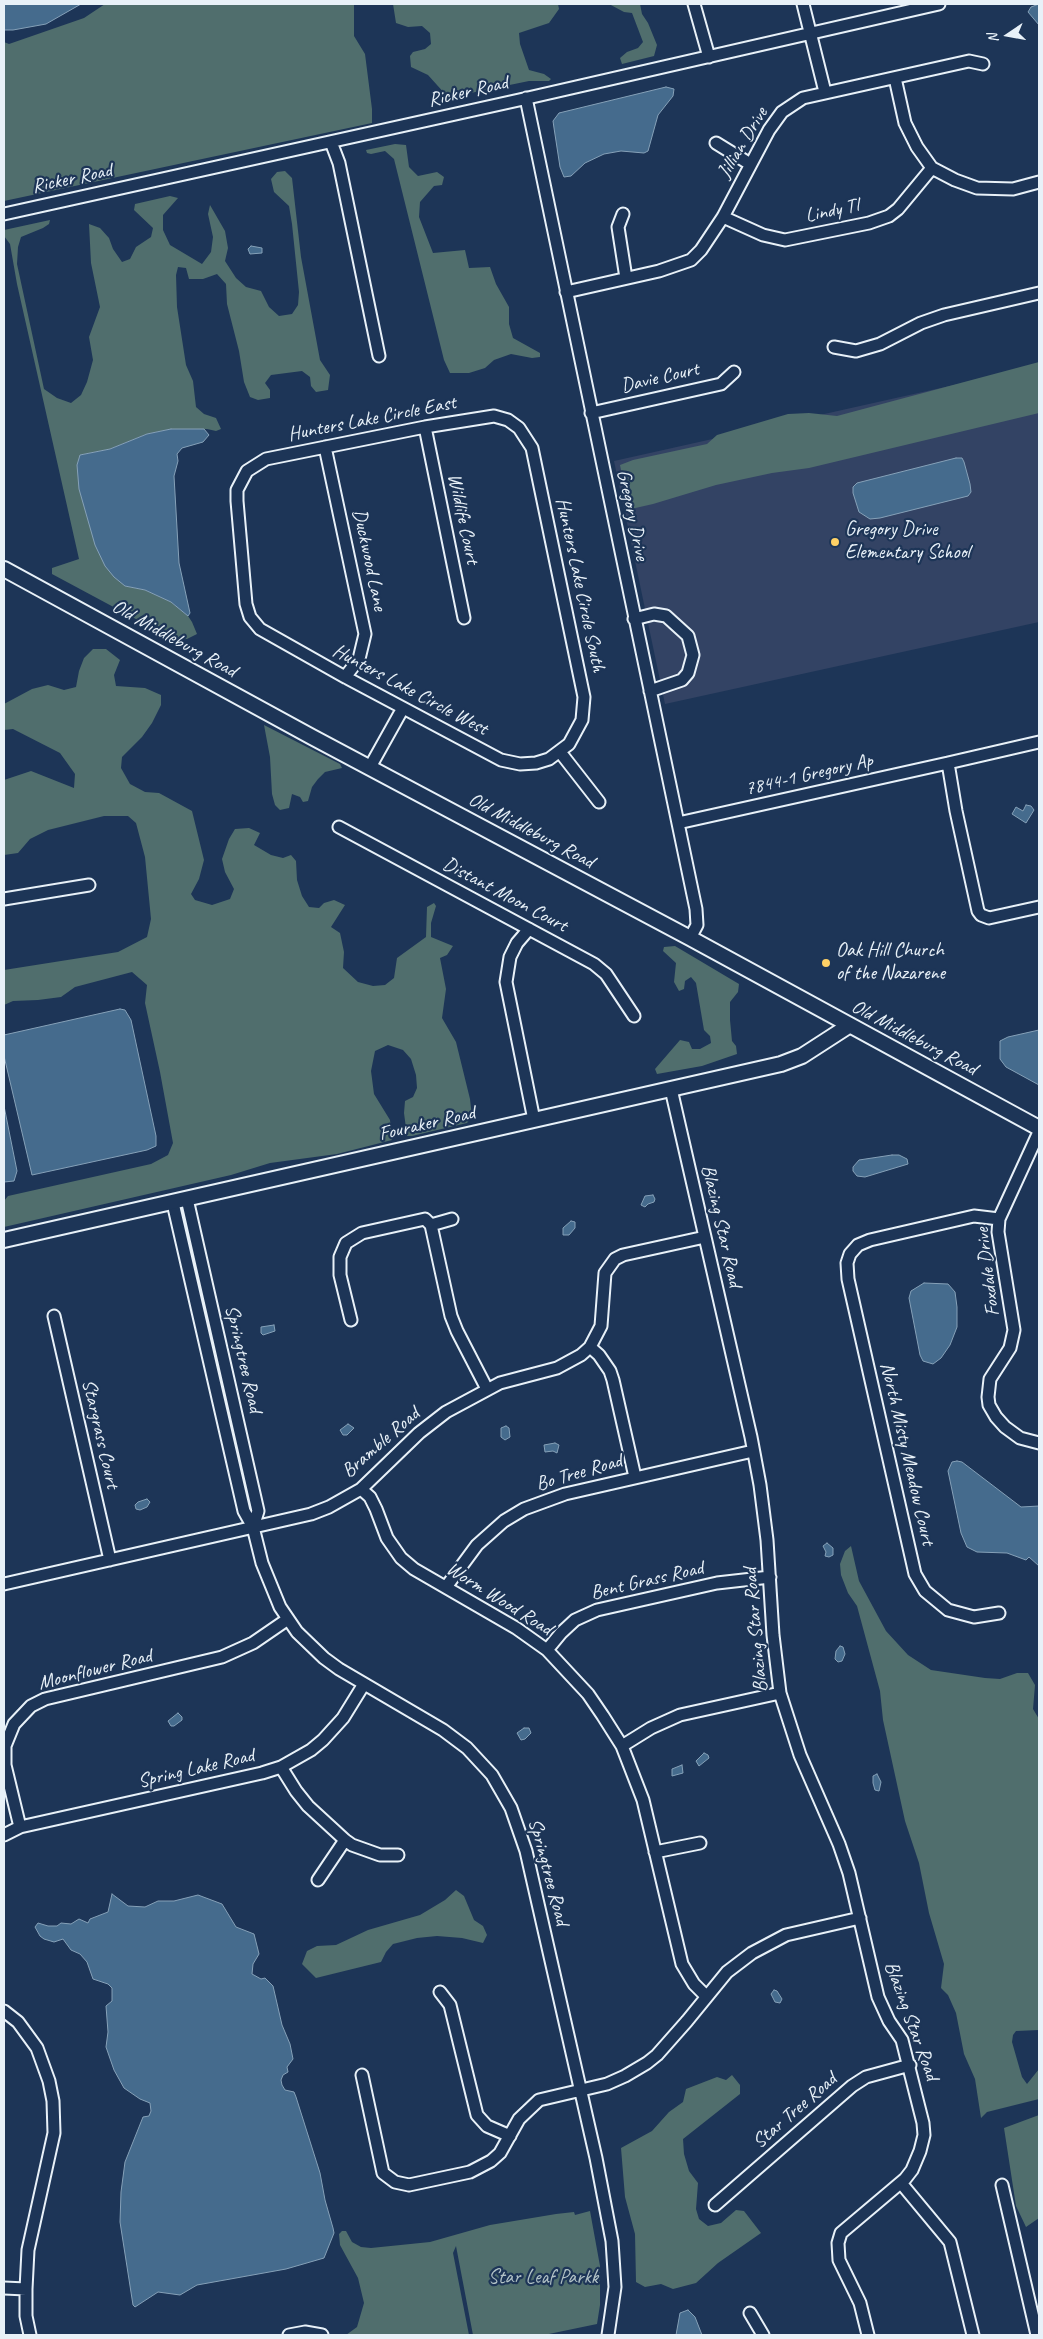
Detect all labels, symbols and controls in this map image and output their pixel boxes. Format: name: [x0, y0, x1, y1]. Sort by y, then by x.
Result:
north arrow: [983, 10, 1033, 60]
text: N: [984, 32, 1002, 44]
street label: Ricker Road: [426, 71, 510, 113]
street label: Jillian Drive: [712, 103, 774, 183]
street label: Ricker Road: [30, 159, 114, 199]
street label: Lindy Tl: [803, 194, 861, 228]
street label: Davie Court: [619, 357, 701, 399]
street label: Hunters Lake Circle East: [286, 391, 458, 447]
street label: Gregory Drive: [611, 467, 653, 563]
street label: Wildlife Court: [442, 472, 484, 566]
street label: Hunters Lake Circle South: [550, 496, 610, 674]
street label: Duckwood Lane: [347, 507, 391, 613]
place label: Gregory Drive Elementary School: [845, 518, 970, 565]
marker: Gregory Drive Elementary School: [829, 536, 841, 548]
street label: Old Middleburg Road: [107, 595, 241, 683]
street label: Hunters Lake Circle West: [328, 639, 492, 741]
street label: 7844-1 Gregory Ap: [743, 749, 875, 801]
street label: Old Middleburg Road: [464, 788, 598, 874]
street label: Distant Moon Court: [439, 852, 571, 938]
place label: Oak Hill Church of the Nazarene: [836, 939, 945, 986]
marker: Oak Hill Church of the Nazarene: [820, 957, 832, 969]
street label: Old Middleburg Road: [847, 995, 981, 1081]
street label: Fouraker Road: [377, 1101, 477, 1147]
street label: Blazing Star Road: [695, 1163, 747, 1289]
street label: Foxdale Drive: [971, 1226, 1005, 1318]
street label: Springtree Road: [219, 1303, 267, 1415]
street label: North Misty Meadow Court: [874, 1360, 940, 1548]
street label: Stargrass Court: [76, 1377, 124, 1491]
street label: Bramble Road: [337, 1403, 425, 1483]
street label: Bo Tree Road: [533, 1449, 625, 1497]
street label: Bent Grass Road: [588, 1556, 706, 1606]
street label: Worm Wood Road: [442, 1557, 556, 1641]
street label: Blazing Star Road: [739, 1567, 773, 1693]
street label: Moonflower Road: [36, 1644, 154, 1696]
street label: Spring Lake Road: [136, 1744, 256, 1794]
street label: Springtree Road: [522, 1816, 574, 1928]
street label: Blazing Star Road: [878, 1958, 944, 2084]
street label: Star Tree Road: [748, 2068, 842, 2154]
park label: Star Leaf Parkk: [488, 2266, 598, 2290]

